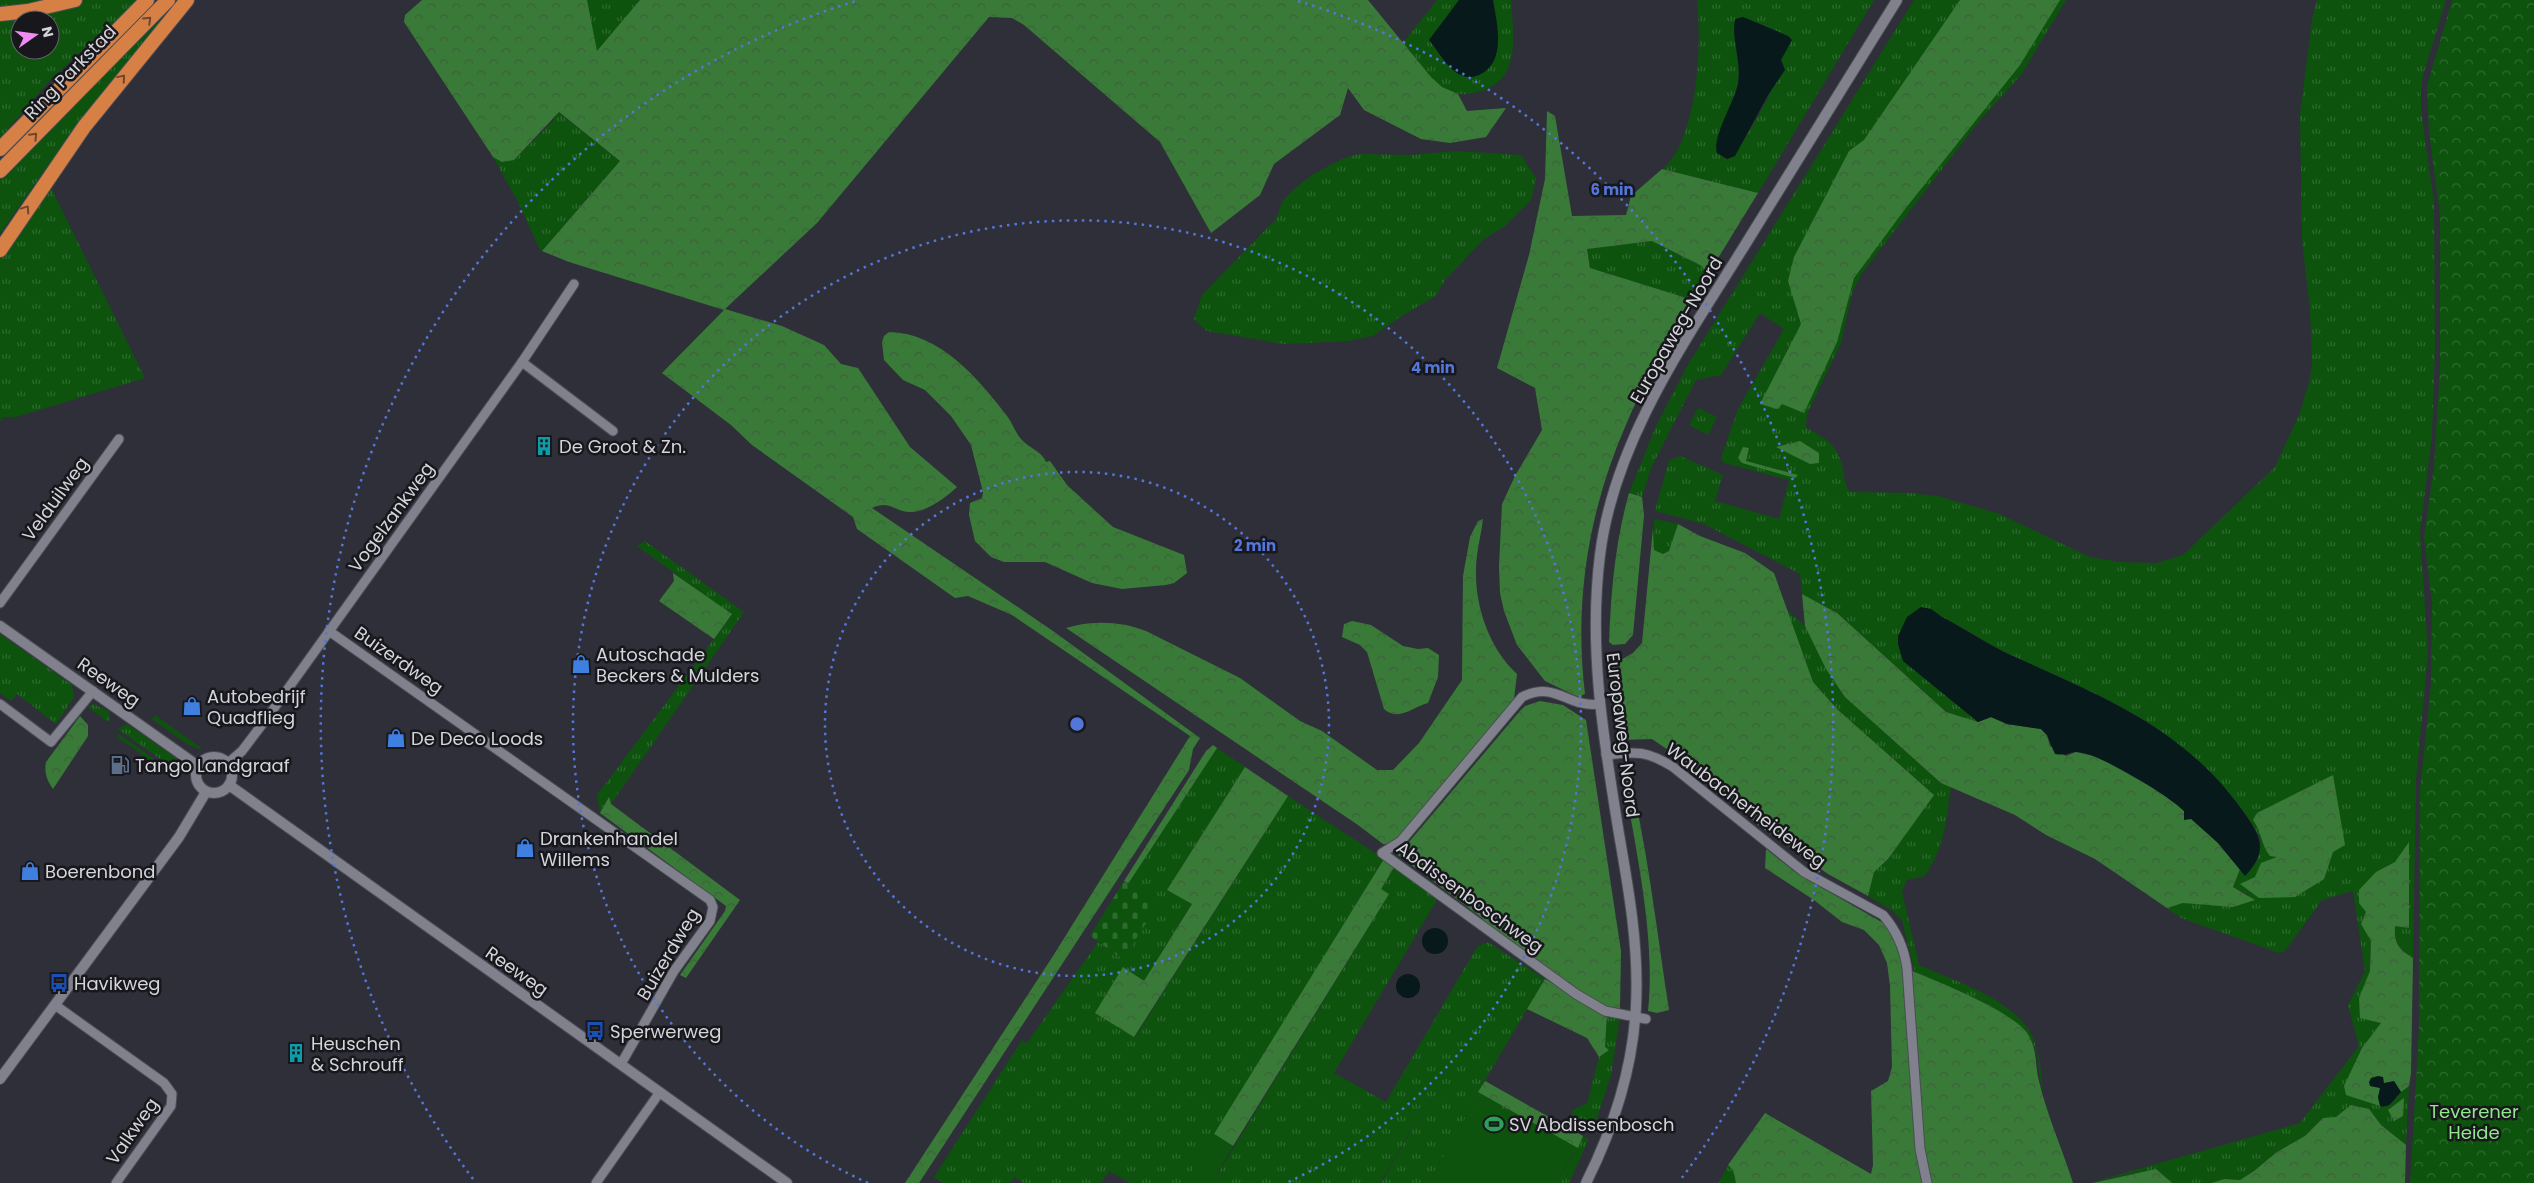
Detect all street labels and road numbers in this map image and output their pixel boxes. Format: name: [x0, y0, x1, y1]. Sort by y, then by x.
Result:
street label: Ring Parkstad: [18, 19, 122, 125]
street label: Europaweg-Noord: [1624, 252, 1728, 408]
street label: Velduilweg: [16, 452, 94, 546]
street label: Vogelzankweg: [342, 457, 440, 577]
street label: Buizerdweg: [350, 620, 448, 700]
street label: Reeweg: [73, 651, 145, 713]
street label: Europaweg-Noord: [1600, 651, 1646, 819]
street label: Waubacherheideweg: [1661, 737, 1831, 873]
street label: Abdissenboschweg: [1391, 835, 1549, 959]
street label: Buizerdweg: [631, 903, 705, 1005]
street label: Reeweg: [481, 940, 553, 1002]
street label: Valkweg: [100, 1093, 164, 1169]

